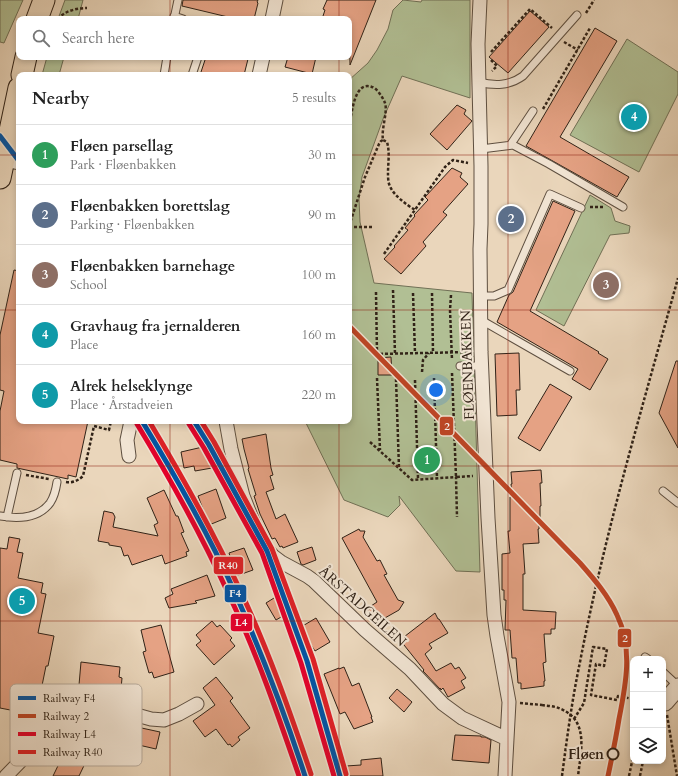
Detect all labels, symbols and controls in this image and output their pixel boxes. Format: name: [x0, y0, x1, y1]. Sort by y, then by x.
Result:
search box: [16, 16, 352, 60]
icon: search: [30, 27, 52, 49]
text: Search here: [62, 28, 135, 48]
text: Nearby: [32, 87, 89, 110]
text: 5 results: [292, 89, 336, 107]
pin: 4: [621, 102, 647, 132]
text: Fløen parsellag: [70, 136, 173, 156]
text: 1: [42, 146, 48, 164]
text: 30 m: [308, 146, 336, 164]
text: Park · Fløenbakken: [70, 156, 176, 174]
text: Fløenbakken borettslag: [70, 196, 230, 216]
pin: 2: [498, 204, 524, 234]
text: 2: [42, 206, 48, 224]
text: 90 m: [308, 206, 336, 224]
text: Parking · Fløenbakken: [70, 216, 195, 234]
text: Fløenbakken barnehage: [70, 256, 235, 276]
text: 3: [42, 266, 48, 284]
text: 100 m: [302, 266, 336, 284]
pin: 3: [593, 270, 619, 300]
text: School: [70, 276, 107, 294]
street label: FLØENBAKKEN: [456, 310, 479, 420]
text: Gravhaug fra jernalderen: [70, 316, 240, 336]
text: 4: [42, 326, 48, 344]
text: 160 m: [302, 326, 336, 344]
text: Place: [70, 336, 98, 354]
text: Alrek helseklynge: [70, 376, 193, 396]
your location: [426, 380, 446, 400]
text: 5: [42, 386, 48, 404]
text: 220 m: [302, 386, 336, 404]
text: Place · Årstadveien: [70, 396, 173, 414]
line badge: 2: [439, 416, 454, 436]
text: 2: [444, 419, 450, 434]
pin: 1: [414, 445, 440, 475]
line badge: R40: [213, 556, 244, 575]
text: R40: [218, 558, 238, 573]
street label: ÅRSTADGEILEN: [315, 562, 411, 651]
line badge: F4: [224, 584, 247, 603]
pin: 5: [9, 586, 35, 616]
text: F4: [229, 586, 241, 601]
line badge: L4: [230, 613, 253, 632]
text: L4: [235, 615, 248, 630]
line badge: 2: [617, 628, 632, 648]
text: 2: [622, 631, 628, 646]
map controls: [630, 656, 666, 764]
button: +: [630, 656, 666, 692]
legend: [10, 684, 142, 766]
text: Railway F4: [43, 691, 96, 706]
button: −: [630, 692, 666, 728]
text: Railway 2: [43, 709, 90, 724]
text: Railway L4: [43, 727, 96, 742]
button: layers: [630, 728, 666, 764]
text: Railway R40: [43, 745, 103, 760]
place label: Fløen: [568, 745, 604, 764]
marker: Fløen: [606, 747, 620, 761]

